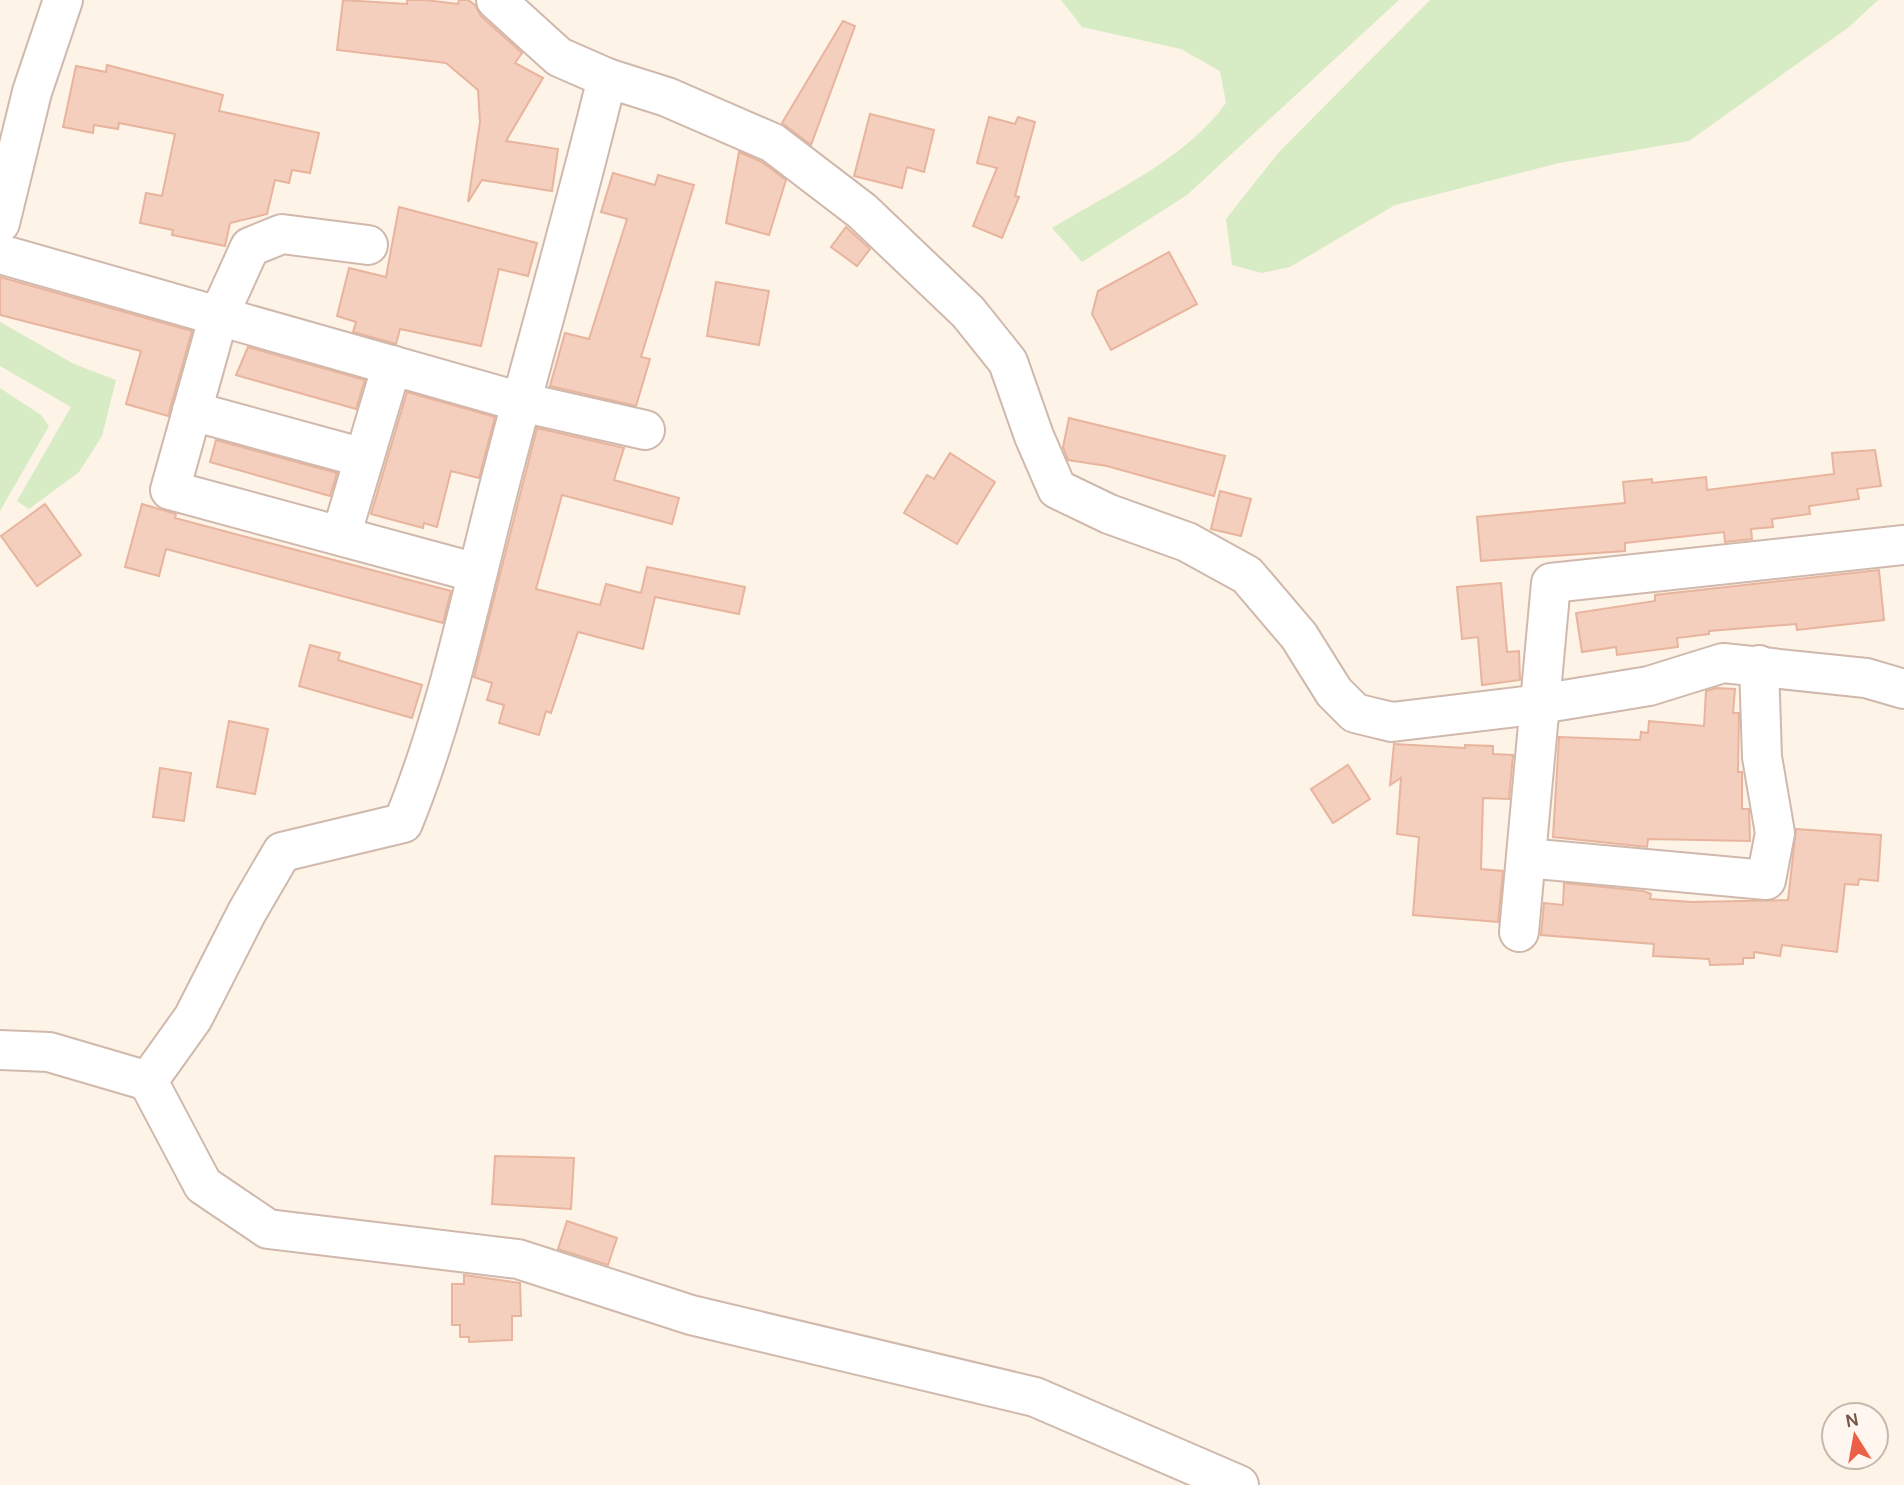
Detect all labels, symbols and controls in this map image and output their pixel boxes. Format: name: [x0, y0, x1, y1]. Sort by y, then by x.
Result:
north arrow: [1820, 1401, 1890, 1471]
text: N: [1843, 1408, 1861, 1432]

